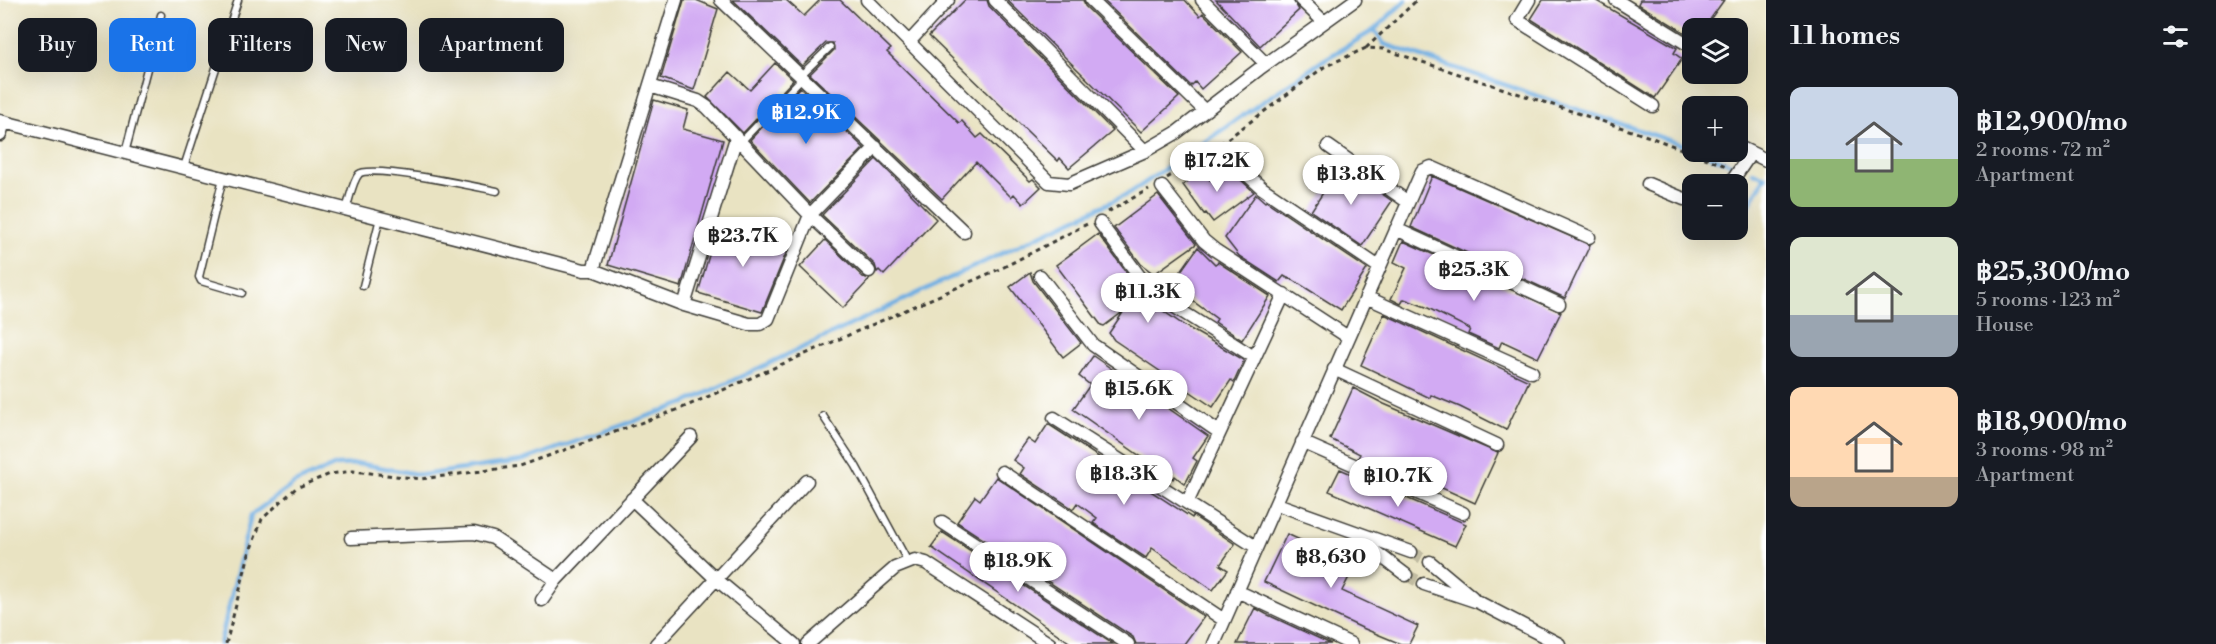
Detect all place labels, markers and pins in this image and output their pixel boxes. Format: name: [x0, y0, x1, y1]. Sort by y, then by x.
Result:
pin: ฿12.9K: [757, 94, 855, 145]
pin: ฿17.2K: [1168, 142, 1266, 193]
pin: ฿13.8K: [1302, 155, 1400, 206]
pin: ฿23.7K: [694, 217, 792, 268]
pin: ฿25.3K: [1425, 251, 1523, 302]
pin: ฿11.3K: [1099, 273, 1197, 324]
pin: ฿15.6K: [1090, 370, 1188, 421]
pin: ฿18.3K: [1075, 455, 1173, 506]
pin: ฿10.7K: [1349, 457, 1447, 508]
pin: ฿8,630: [1282, 538, 1380, 589]
pin: ฿18.9K: [969, 542, 1067, 593]

